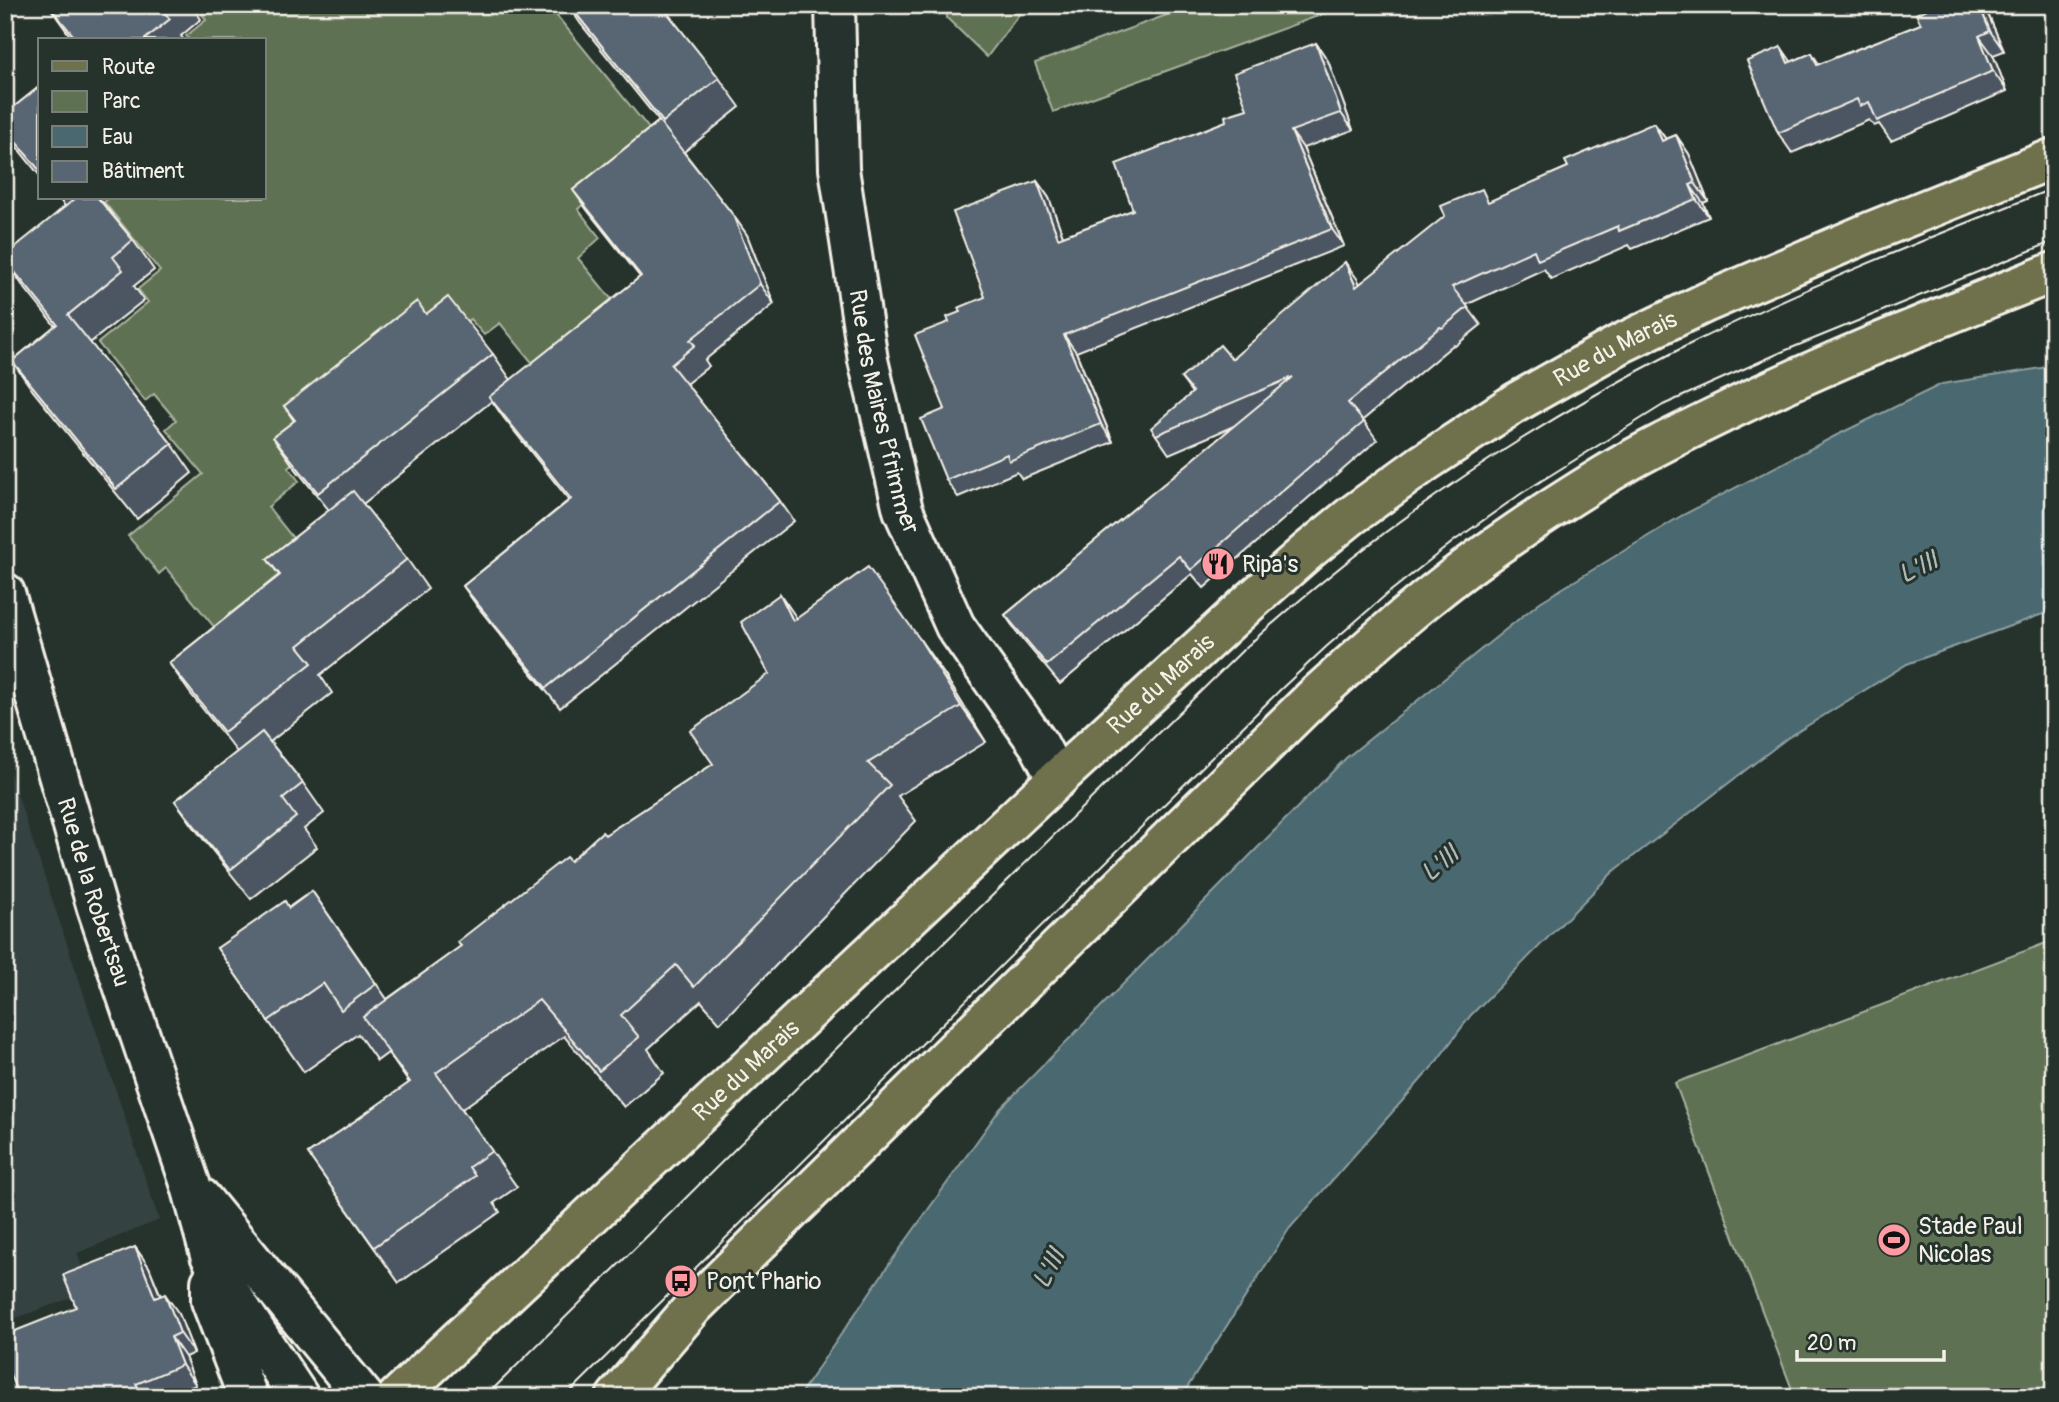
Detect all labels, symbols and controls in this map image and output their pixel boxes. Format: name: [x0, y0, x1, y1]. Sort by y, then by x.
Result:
legend: [38, 38, 266, 200]
text: Route: [102, 54, 155, 81]
text: Parc: [102, 88, 141, 115]
text: Eau: [102, 124, 133, 151]
text: Bâtiment: [102, 158, 185, 185]
street label: Rue des Maires Pfrimmer: [843, 287, 926, 539]
street label: Rue du Marais: [1548, 304, 1682, 393]
water label: L'Ill: [1893, 544, 1945, 591]
restaurant icon: Ripa's: [1199, 545, 1237, 583]
place label: Ripa's: [1242, 550, 1298, 579]
street label: Rue du Marais: [1101, 627, 1221, 740]
street label: Rue de la Robertsau: [51, 794, 137, 990]
water label: L'Ill: [1415, 837, 1468, 889]
street label: Rue du Marais: [687, 1013, 805, 1127]
place label: Stade Paul Nicolas: [1918, 1212, 2023, 1269]
sports icon: Stade Paul Nicolas: [1875, 1221, 1913, 1259]
water label: L'Ill: [1026, 1242, 1074, 1294]
bus stop icon: Pont Phario: [662, 1262, 700, 1300]
place label: Pont Phario: [706, 1267, 822, 1296]
scale bar: [1797, 1318, 1944, 1362]
text: 20 m: [1807, 1330, 1856, 1357]

